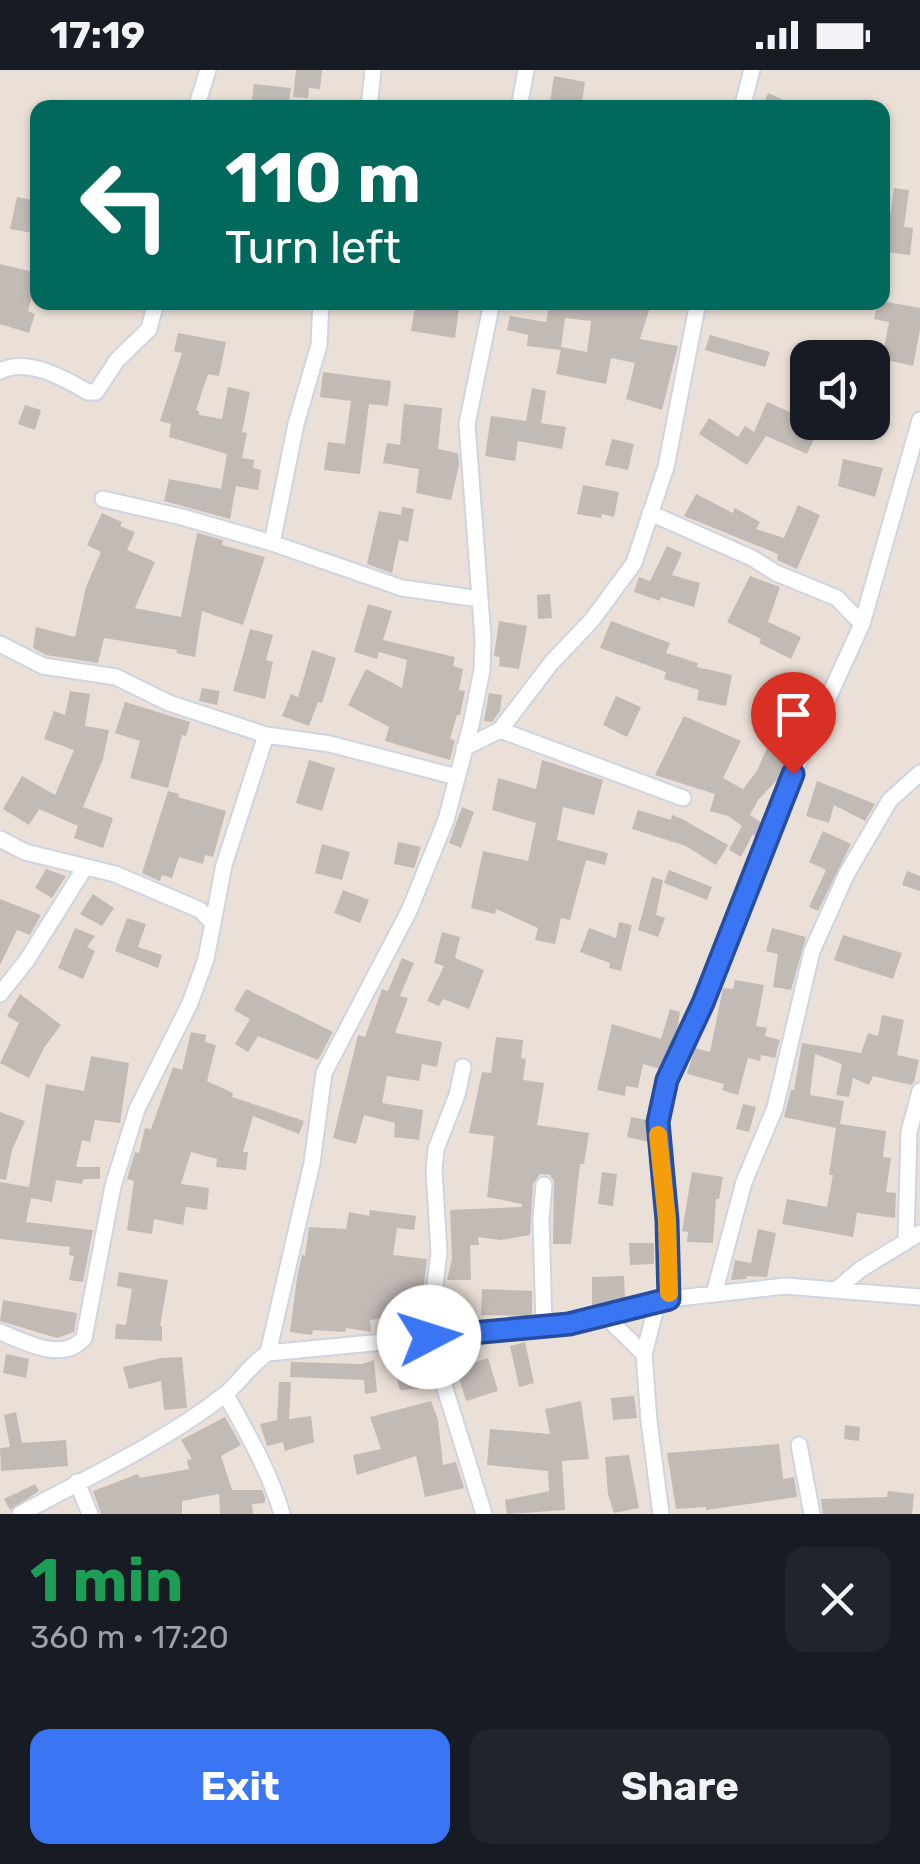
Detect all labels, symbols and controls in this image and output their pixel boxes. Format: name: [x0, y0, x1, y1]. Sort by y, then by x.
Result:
text: 17:19: [50, 12, 145, 58]
text: 110 m: [225, 137, 421, 220]
icon: left: [60, 140, 190, 270]
text: Turn left: [225, 221, 401, 274]
map controls: [790, 340, 890, 440]
button: sound: [790, 340, 890, 440]
pin: [751, 672, 836, 775]
icon: arrive: [766, 687, 821, 742]
position arrow: [377, 1285, 481, 1389]
text: 1 min: [30, 1545, 183, 1616]
button: close: [785, 1547, 890, 1652]
text: 360 m · 17:20: [30, 1618, 229, 1656]
button: Exit: [30, 1729, 450, 1844]
button: Share: [470, 1729, 890, 1844]

